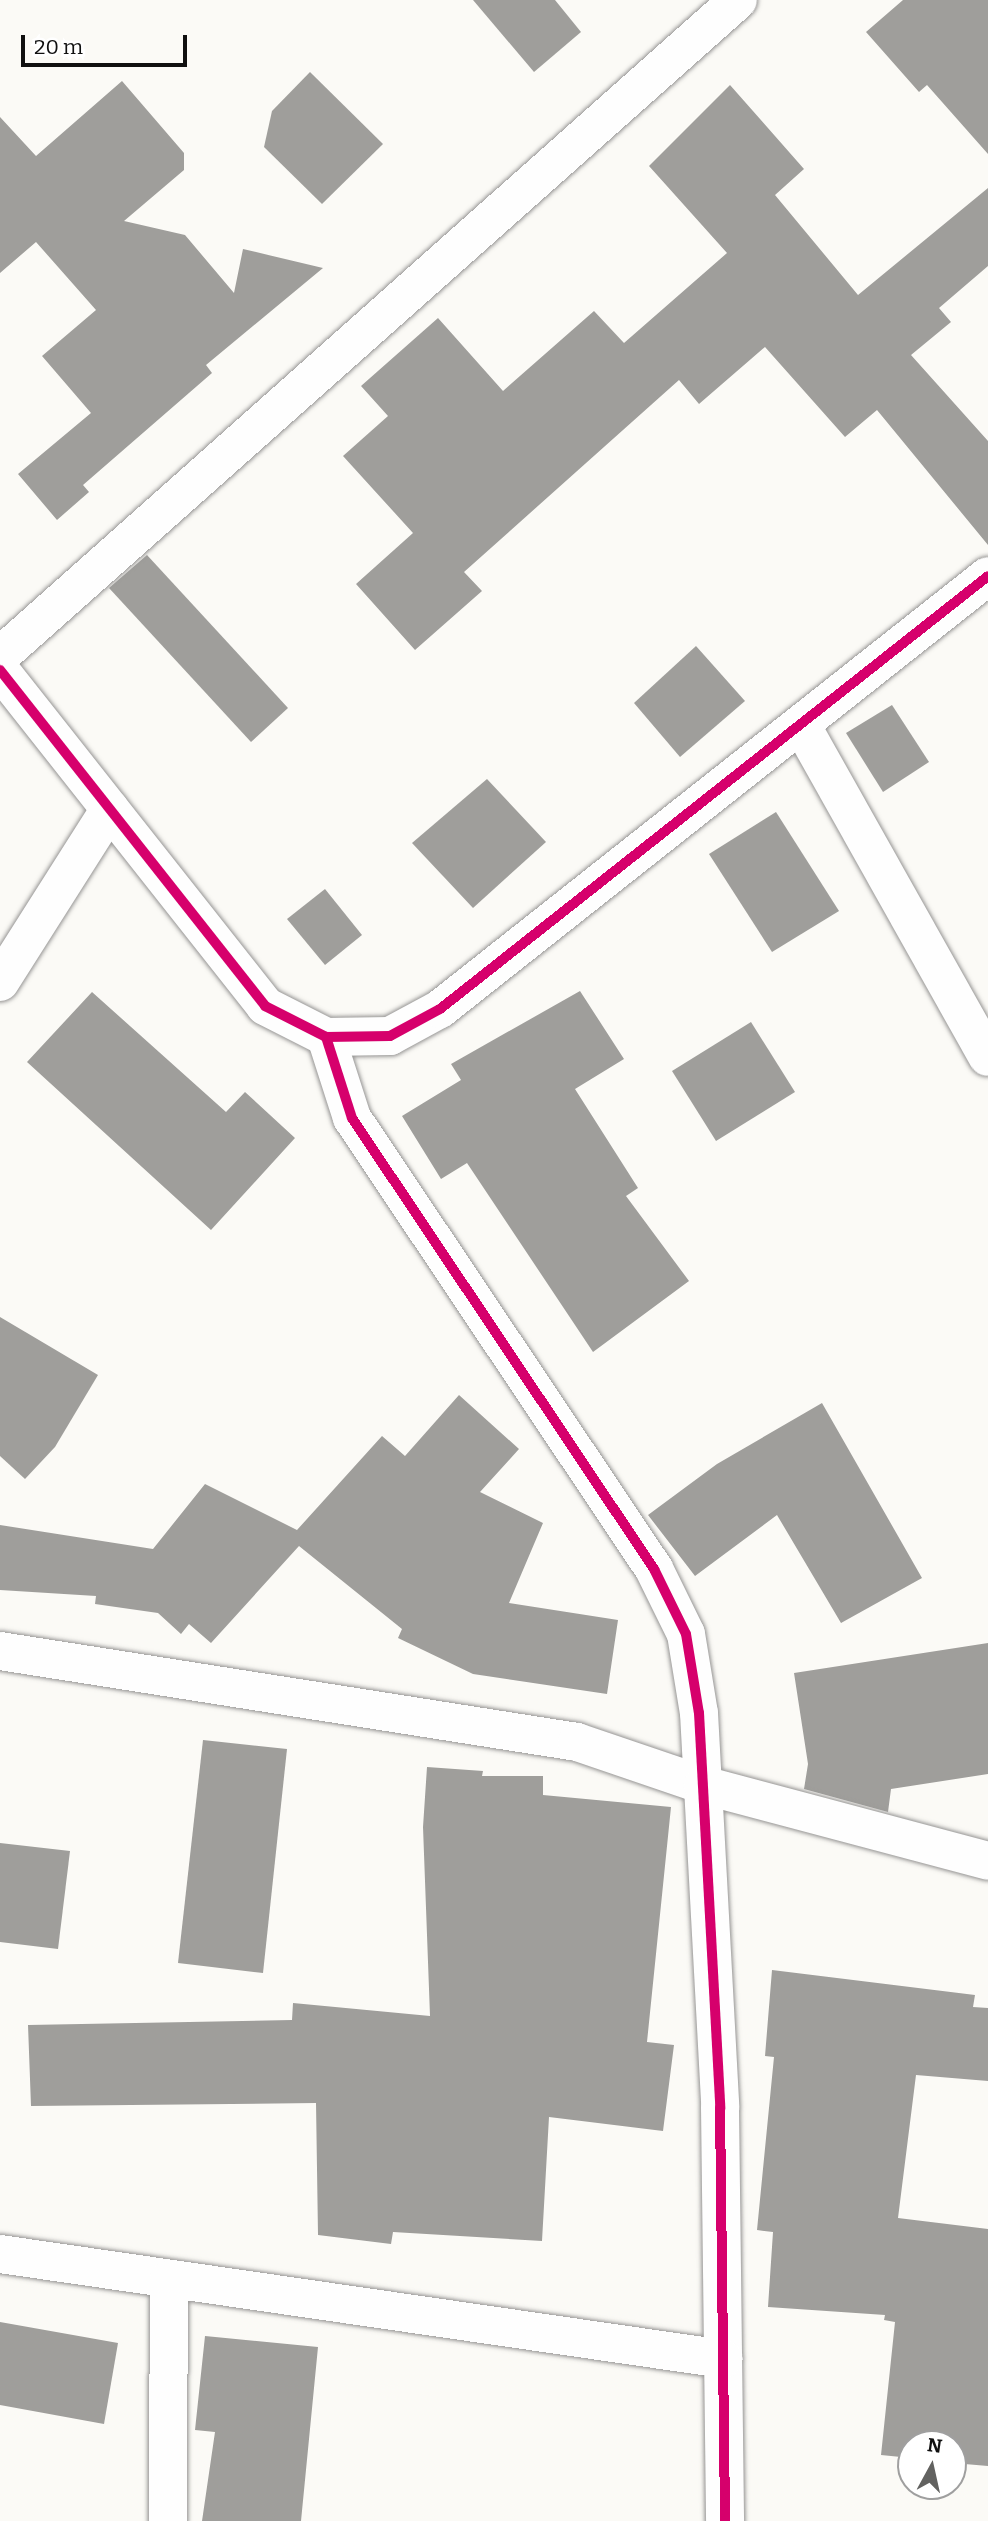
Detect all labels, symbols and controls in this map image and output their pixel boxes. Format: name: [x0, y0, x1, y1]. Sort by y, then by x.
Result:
scale bar: [24, 21, 191, 65]
text: 20 m: [34, 34, 83, 60]
north arrow: [897, 2430, 967, 2500]
text: N: [926, 2433, 944, 2458]

